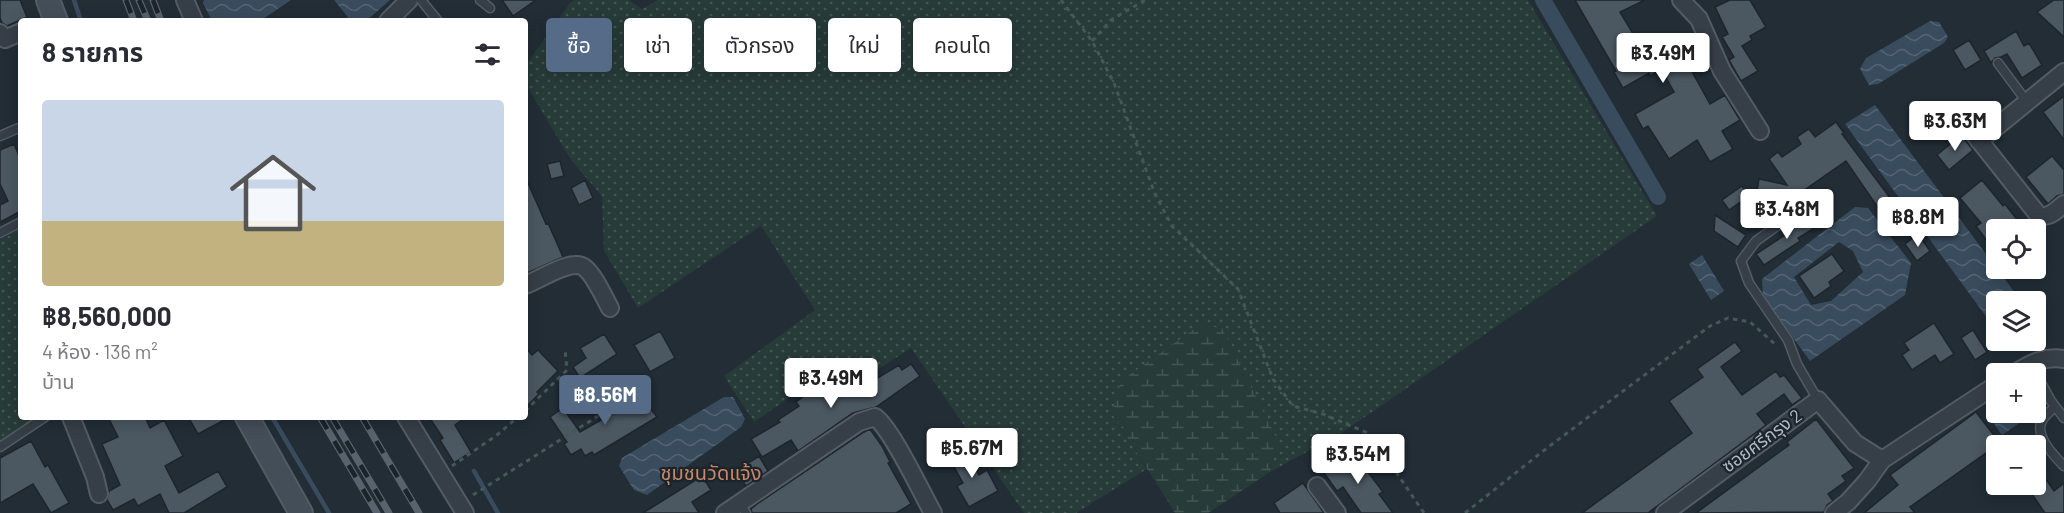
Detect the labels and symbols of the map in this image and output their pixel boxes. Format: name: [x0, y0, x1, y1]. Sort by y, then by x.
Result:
pin: ฿3.49M: [1614, 33, 1712, 84]
pin: ฿3.63M: [1906, 101, 2004, 152]
pin: ฿3.48M: [1738, 189, 1836, 240]
pin: ฿8.8M: [1876, 197, 1960, 248]
pin: ฿3.49M: [782, 358, 880, 409]
pin: ฿8.56M: [556, 375, 654, 426]
street label: ซอยศรีกรุง 2: [1717, 404, 1806, 477]
pin: ฿5.67M: [923, 428, 1021, 479]
pin: ฿3.54M: [1309, 434, 1407, 485]
district label: ชุมชนวัดแจ้ง: [661, 460, 761, 485]

